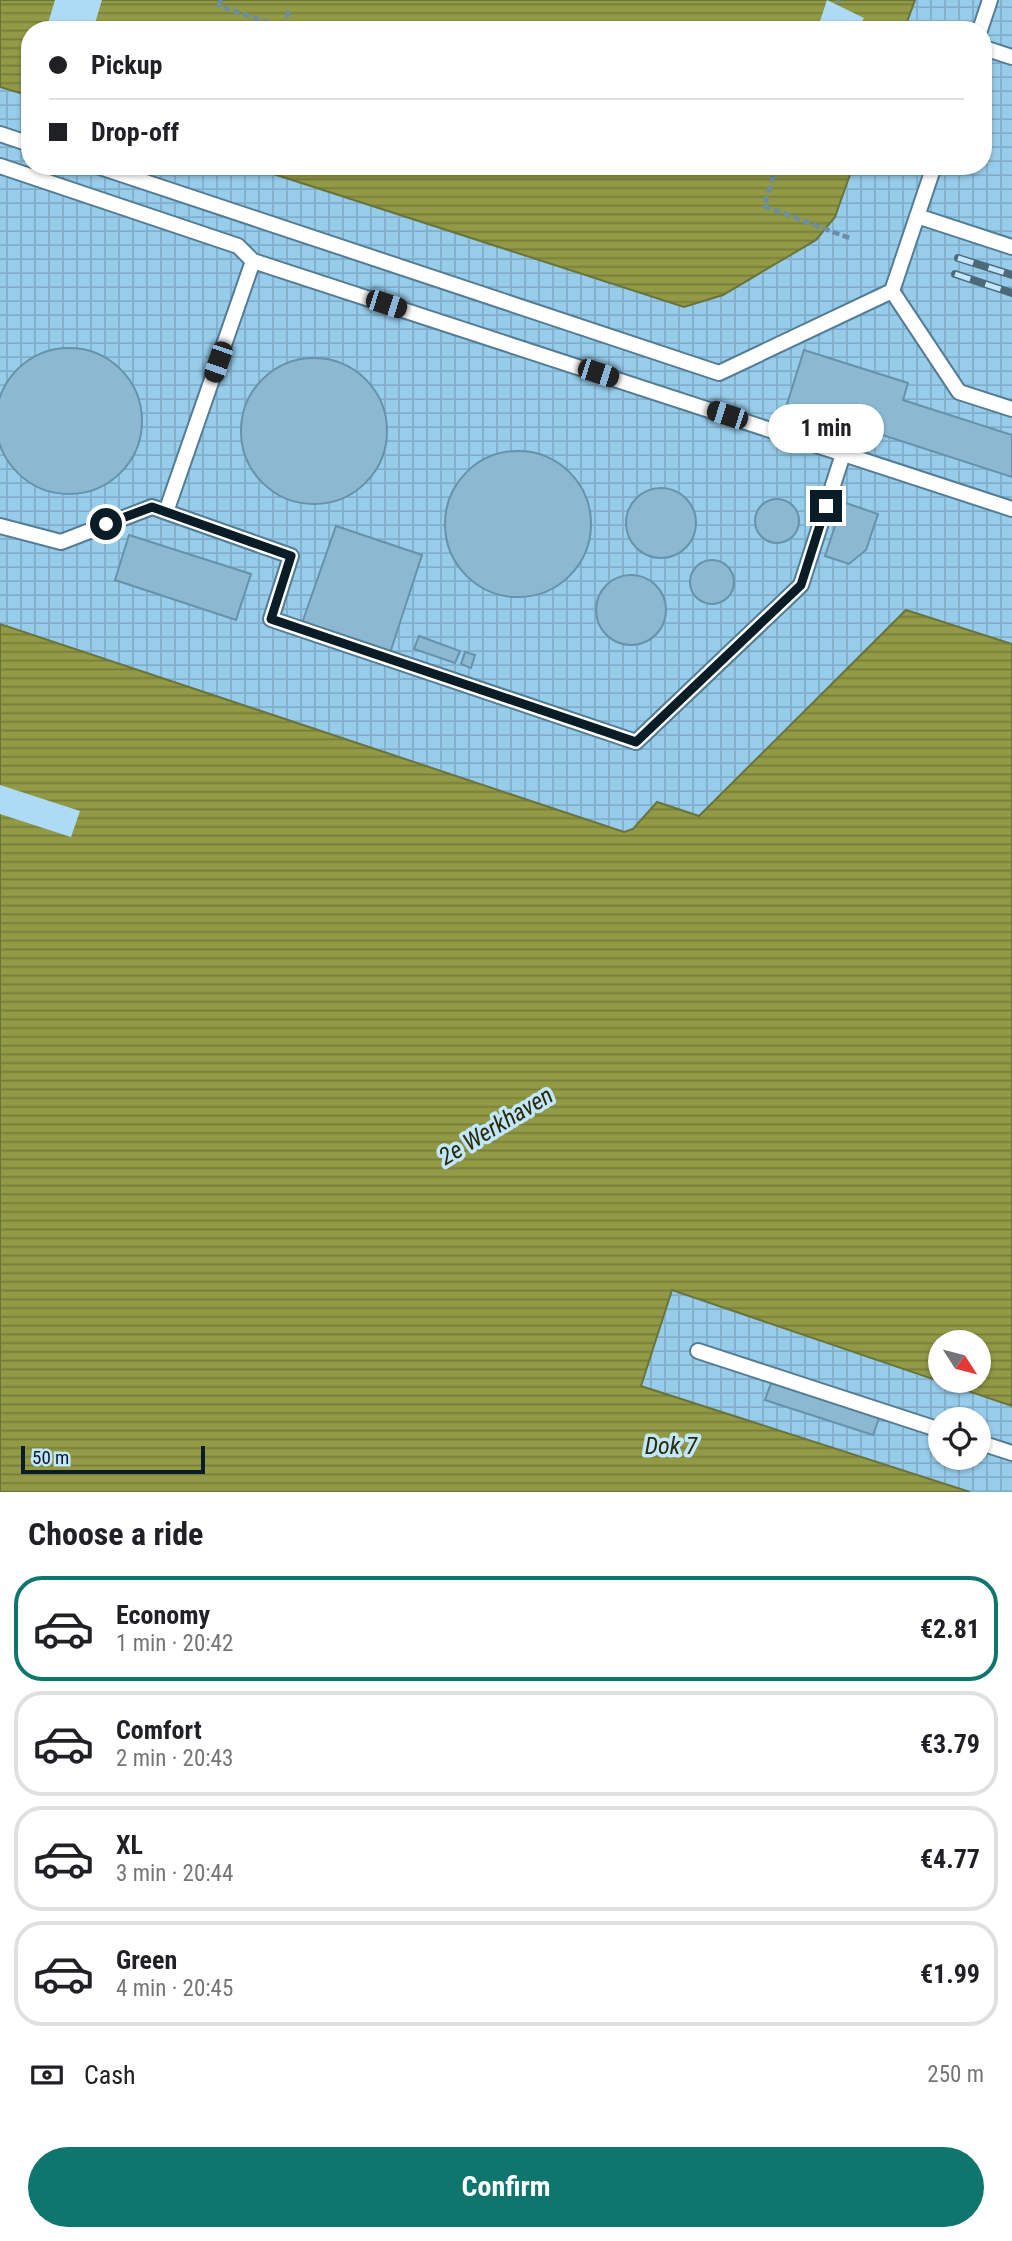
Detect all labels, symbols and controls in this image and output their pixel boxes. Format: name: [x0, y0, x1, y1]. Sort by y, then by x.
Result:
text: Pickup: [91, 50, 162, 80]
text: Drop-off: [91, 117, 179, 147]
car: [363, 288, 410, 320]
car: [202, 339, 235, 385]
car: [575, 357, 622, 389]
car: [704, 399, 751, 431]
callout: 1 min: [768, 405, 884, 454]
text: 1 min: [800, 415, 852, 442]
route end: [810, 490, 842, 522]
route start: [90, 508, 122, 540]
water label: 2e Werkhaven: [434, 1081, 558, 1171]
north arrow: [928, 1330, 990, 1393]
map controls: [928, 1330, 991, 1470]
button: locate: [928, 1407, 991, 1470]
water label: Dok 7: [645, 1432, 699, 1460]
scale bar: [21, 1443, 205, 1475]
text: 50 m: [32, 1446, 69, 1469]
text: Choose a ride: [28, 1515, 203, 1553]
icon: car: [32, 1597, 95, 1660]
text: Economy: [116, 1600, 210, 1630]
text: €2.81: [920, 1614, 980, 1644]
text: 1 min · 20:42: [116, 1630, 233, 1657]
icon: car: [32, 1712, 95, 1775]
text: Comfort: [116, 1715, 202, 1745]
text: €3.79: [920, 1729, 980, 1759]
text: 2 min · 20:43: [116, 1745, 233, 1772]
icon: car: [32, 1827, 95, 1890]
text: XL: [116, 1830, 143, 1860]
text: €4.77: [920, 1844, 980, 1874]
text: 3 min · 20:44: [116, 1860, 233, 1887]
icon: car: [32, 1942, 95, 2005]
text: Green: [116, 1945, 177, 1975]
text: €1.99: [920, 1959, 980, 1989]
text: 4 min · 20:45: [116, 1975, 233, 2002]
icon: cash: [28, 2056, 66, 2094]
text: Cash: [84, 2060, 136, 2090]
text: 250 m: [927, 2061, 984, 2088]
button: Confirm: [28, 2147, 984, 2227]

